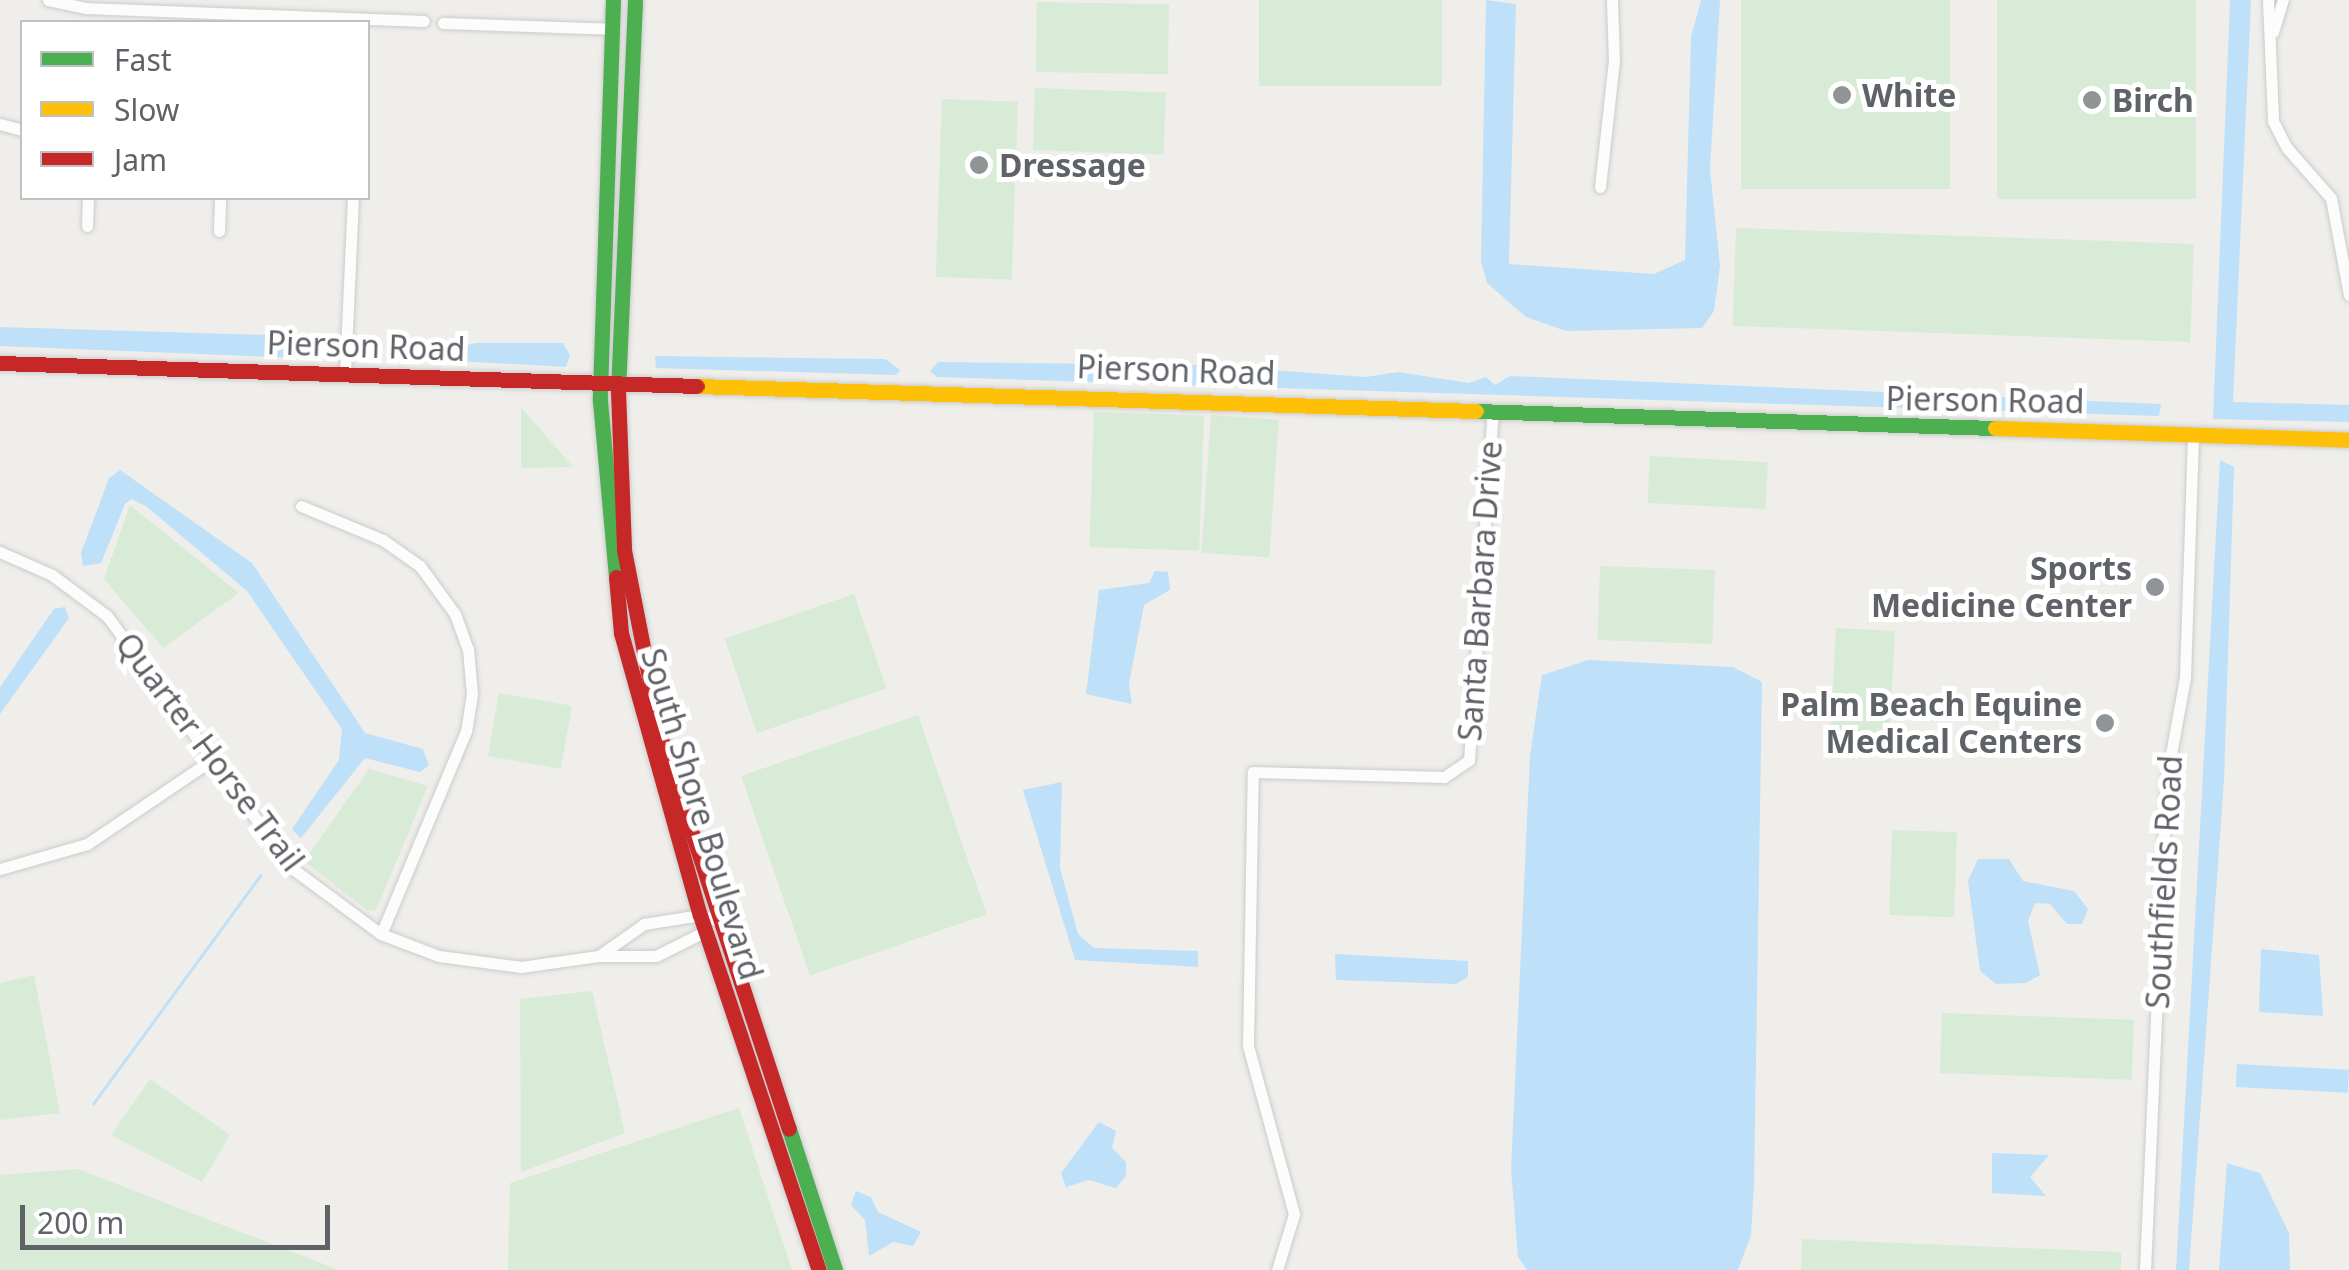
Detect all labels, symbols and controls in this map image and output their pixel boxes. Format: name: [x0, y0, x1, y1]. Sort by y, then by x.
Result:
legend: [20, 20, 370, 200]
text: Fast: [114, 39, 172, 80]
place label: White: [1862, 76, 1956, 114]
place label: Birch: [2112, 81, 2194, 119]
marker: White: [1831, 84, 1853, 106]
text: Slow: [114, 89, 179, 130]
marker: Birch: [2081, 89, 2103, 111]
text: Jam: [114, 139, 167, 180]
place label: Dressage: [999, 146, 1146, 184]
marker: Dressage: [968, 154, 990, 176]
street label: Pierson Road: [266, 323, 466, 369]
street label: Pierson Road: [1076, 347, 1276, 393]
street label: Pierson Road: [1885, 379, 2085, 421]
street label: Santa Barbara Drive: [1450, 440, 1510, 742]
place label: Sports Medicine Center: [1871, 550, 2132, 625]
marker: Sports Medicine Center: [2142, 574, 2168, 600]
street label: Quarter Horse Trail: [108, 625, 312, 879]
street label: South Shore Boulevard: [633, 644, 771, 984]
place label: Palm Beach Equine Medical Centers: [1780, 686, 2082, 761]
marker: Palm Beach Equine Medical Centers: [2092, 710, 2118, 736]
street label: Southfields Road: [2138, 754, 2190, 1010]
scale bar: [25, 1185, 335, 1247]
text: 200 m: [37, 1202, 124, 1243]

